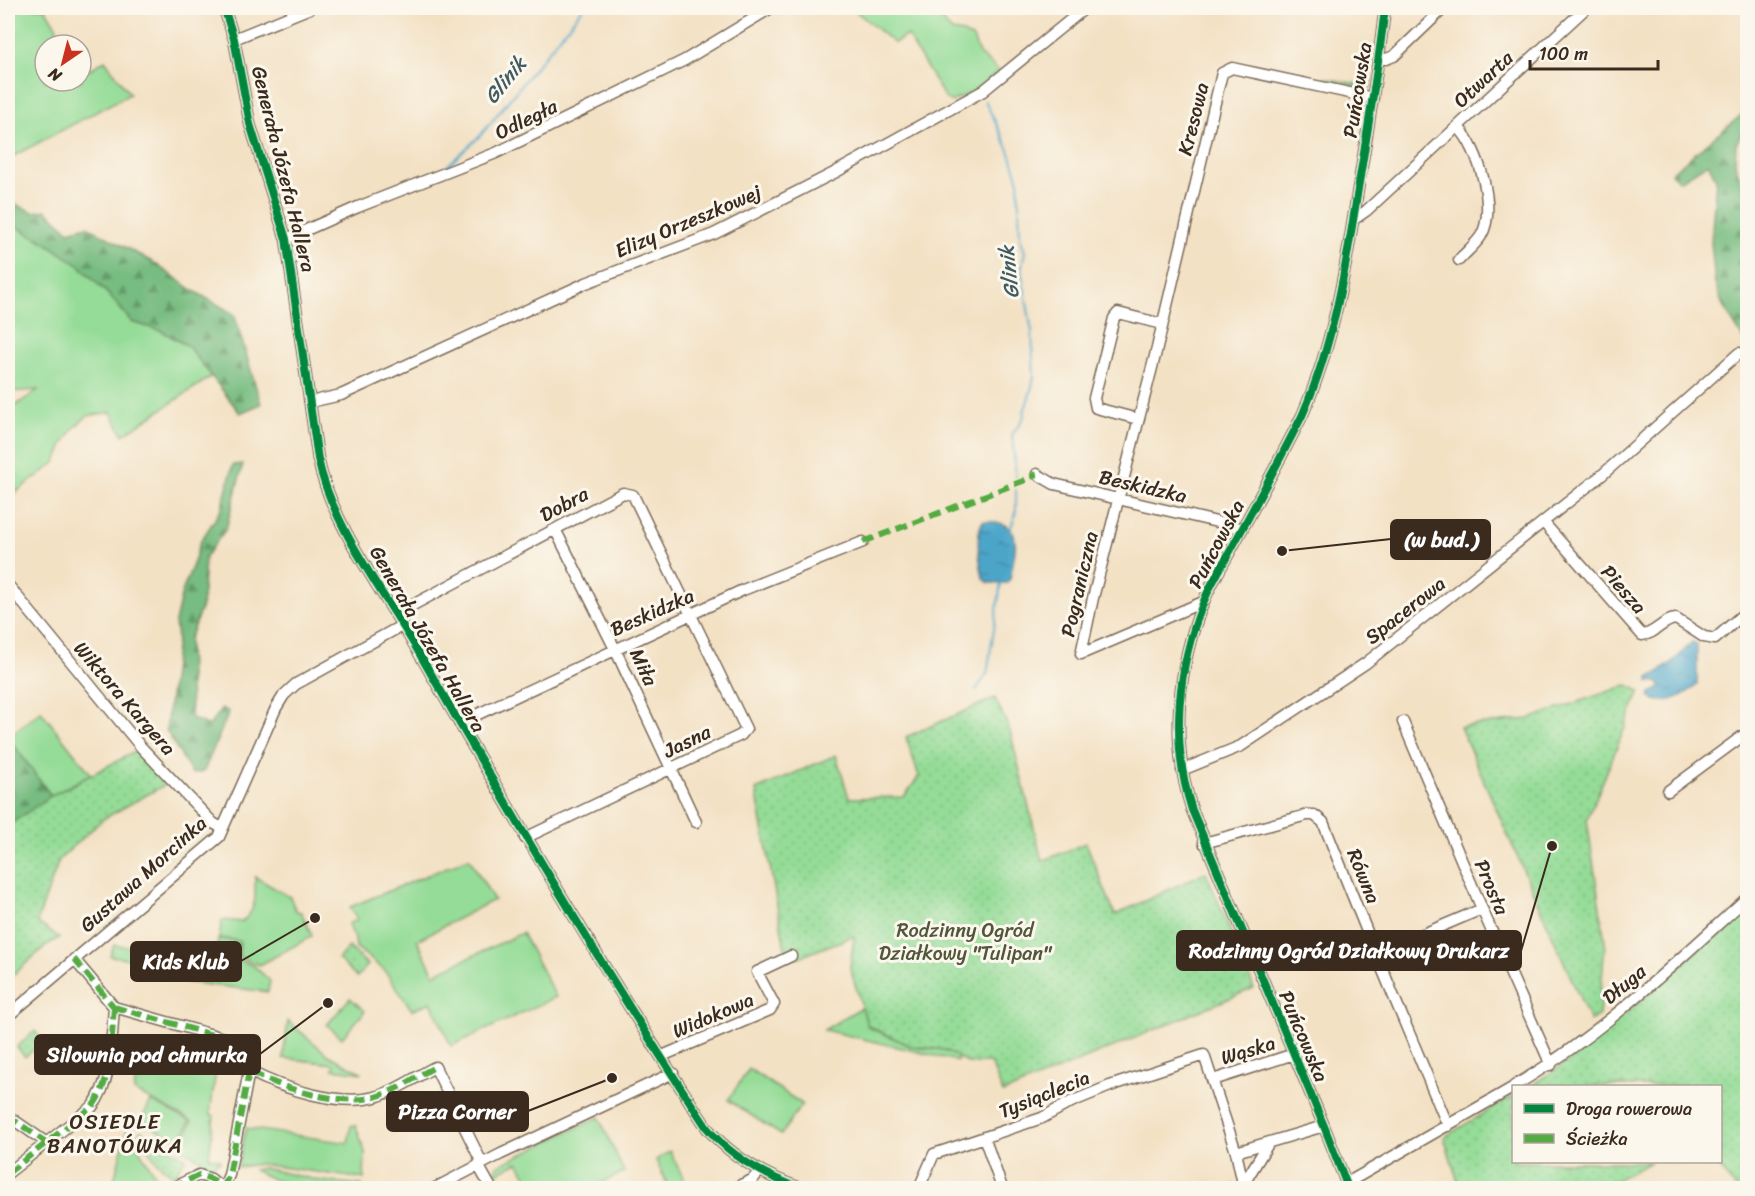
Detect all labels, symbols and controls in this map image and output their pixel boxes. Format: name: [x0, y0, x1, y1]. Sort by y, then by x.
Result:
north arrow: [33, 33, 93, 93]
scale bar: [1530, 33, 1658, 71]
text: 100 m: [1539, 38, 1588, 70]
street label: Puńcowska: [1333, 40, 1382, 140]
street label: Otwarta: [1445, 41, 1523, 117]
water label: Glinik: [474, 46, 538, 113]
text: N: [41, 59, 68, 91]
street label: Generała Józefa Hallera: [241, 62, 326, 276]
street label: Kresowa: [1168, 79, 1219, 159]
street label: Odległa: [489, 89, 564, 150]
street label: Elizy Orzeszkowej: [609, 175, 768, 268]
water label: Glinik: [987, 242, 1031, 300]
street label: Beskidzka: [1096, 459, 1190, 514]
street label: Dobra: [533, 476, 596, 532]
street label: Puńcowska: [1178, 493, 1255, 595]
callout: (w bud.): [1391, 520, 1490, 559]
text: (w bud.): [1404, 521, 1480, 559]
street label: Pograniczna: [1050, 528, 1109, 640]
street label: Generała Józefa Hallera: [360, 539, 496, 739]
street label: Piesza: [1592, 556, 1655, 622]
street label: Spacerowa: [1357, 567, 1454, 654]
street label: Beskidzka: [604, 578, 700, 647]
street label: Wiktora Kargera: [65, 633, 185, 764]
street label: Miła: [620, 642, 668, 693]
street label: Jasna: [656, 714, 718, 768]
street label: Gustawa Morcinka: [71, 807, 215, 942]
street label: Równa: [1337, 843, 1390, 909]
street label: Prosta: [1464, 854, 1519, 922]
park label: Rodzinny Ogród Działkowy "Tulipan": [879, 913, 1053, 971]
callout: Rodzinny Ogród Działkowy Drukarz: [1177, 931, 1521, 970]
text: Rodzinny Ogród Działkowy Drukarz: [1188, 932, 1510, 970]
callout: Kids Klub: [131, 942, 241, 981]
text: Kids Klub: [142, 943, 230, 981]
street label: Długa: [1594, 955, 1655, 1014]
street label: Widokowa: [667, 983, 760, 1048]
street label: Puńcowska: [1269, 985, 1338, 1087]
street label: Wąska: [1217, 1026, 1280, 1075]
callout: Silownia pod chmurka: [35, 1035, 260, 1074]
text: Silownia pod chmurka: [46, 1036, 248, 1074]
street label: Tysiąclecia: [993, 1060, 1095, 1129]
legend: [1512, 1085, 1722, 1163]
callout: Pizza Corner: [387, 1092, 528, 1131]
text: Pizza Corner: [398, 1093, 518, 1131]
text: Droga rowerowa: [1566, 1093, 1692, 1125]
district label: OSIEDLE BANOTÓWKA: [47, 1103, 183, 1165]
text: Ścieżka: [1566, 1123, 1628, 1155]

